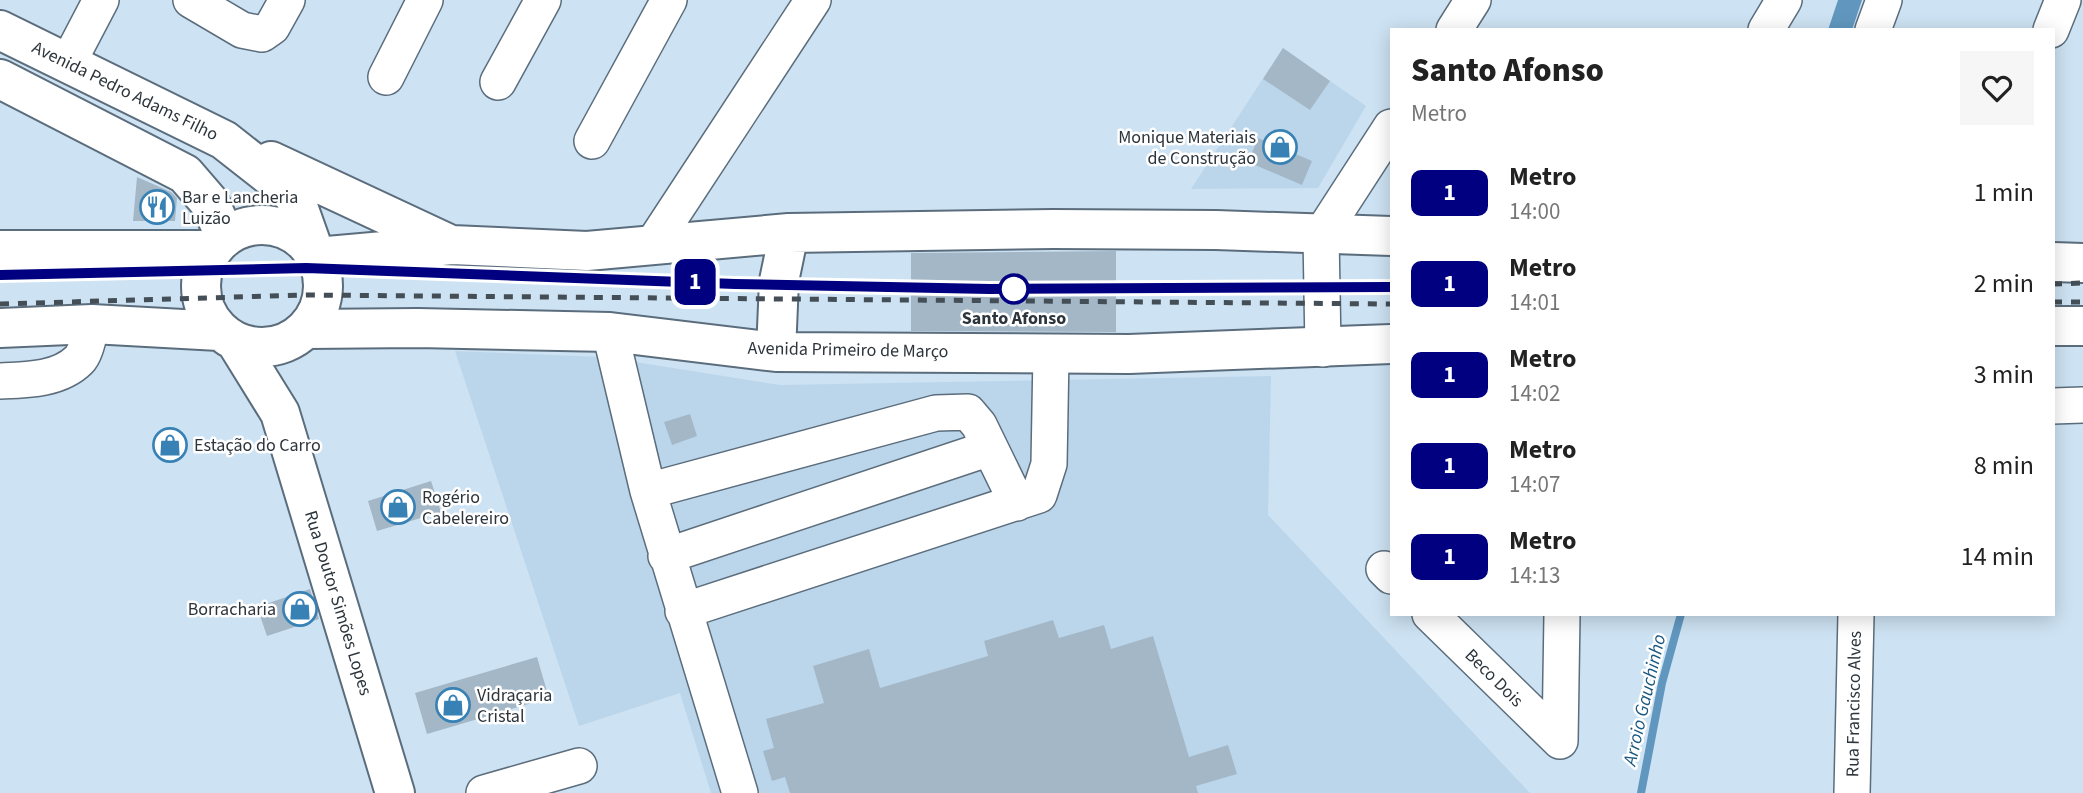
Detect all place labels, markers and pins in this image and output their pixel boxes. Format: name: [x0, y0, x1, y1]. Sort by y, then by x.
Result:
place label: Monique Materiais de Construção: [1118, 125, 1256, 171]
shop icon: Monique Materiais de Construção: [1261, 128, 1299, 166]
place label: Bar e Lancheria Luizão: [182, 185, 298, 231]
restaurant icon: Bar e Lancheria Luizão: [138, 188, 176, 226]
marker: Santo Afonso: [999, 274, 1029, 304]
place label: Santo Afonso: [962, 306, 1066, 331]
shop icon: Estação do Carro: [151, 426, 189, 464]
place label: Estação do Carro: [194, 433, 321, 458]
place label: Rogério Cabelereiro: [422, 485, 509, 531]
shop icon: Rogério Cabelereiro: [379, 488, 417, 526]
shop icon: Borracharia: [281, 590, 319, 628]
place label: Borracharia: [188, 597, 276, 622]
place label: Vidraçaria Cristal: [477, 683, 552, 729]
shop icon: Vidraçaria Cristal: [434, 686, 472, 724]

